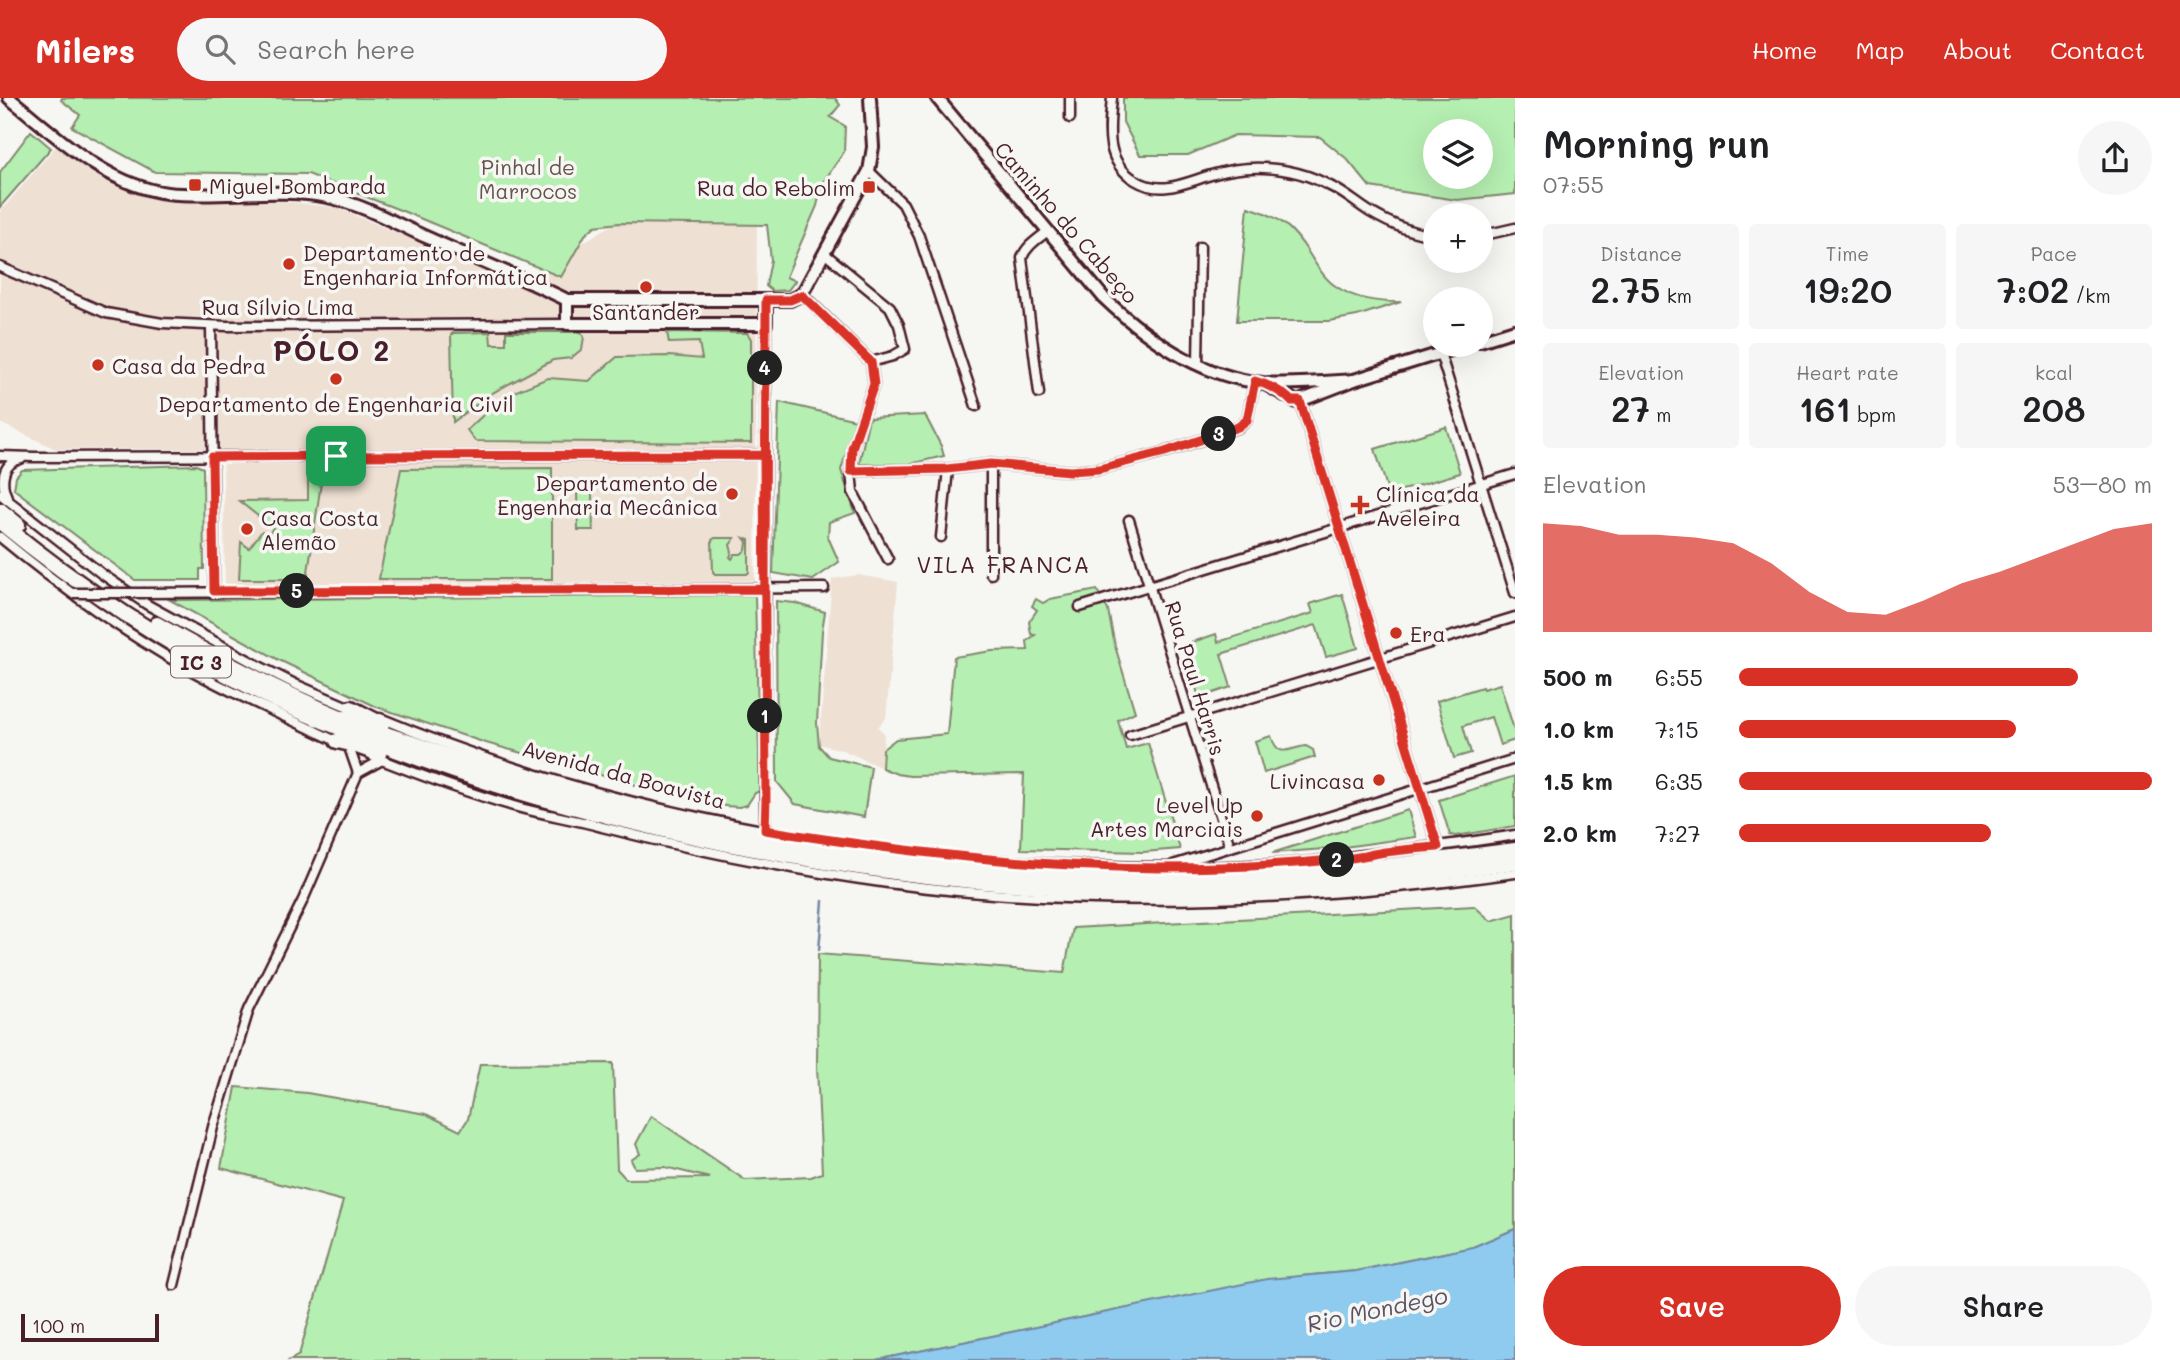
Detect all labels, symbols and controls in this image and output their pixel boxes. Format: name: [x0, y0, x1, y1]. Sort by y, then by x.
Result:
search box: [177, 18, 667, 81]
text: Milers: [35, 28, 135, 71]
icon: search: [201, 30, 239, 68]
text: Search here: [257, 32, 415, 66]
text: Home: [1752, 34, 1817, 65]
text: Map: [1855, 34, 1904, 65]
text: About: [1942, 34, 2012, 65]
text: Contact: [2050, 34, 2145, 65]
text: Morning run: [1543, 118, 1770, 168]
map controls: [1423, 119, 1493, 357]
button: layers: [1423, 119, 1493, 189]
button: share: [2078, 121, 2152, 195]
street label: Caminho do Cabeço: [989, 136, 1145, 308]
park label: Pinhal de Marrocos: [479, 153, 577, 204]
text: 07:55: [1543, 169, 1604, 199]
place label: Miguel Bombarda: [209, 172, 386, 199]
place label: Rua do Rebolim: [697, 174, 855, 201]
marker: Miguel Bombarda: [187, 177, 203, 193]
marker: Rua do Rebolim: [861, 179, 877, 195]
button: +: [1423, 203, 1493, 273]
place label: Departamento de Engenharia Informática: [303, 239, 548, 290]
text: Distance: [1600, 241, 1682, 266]
text: Time: [1826, 241, 1869, 266]
text: Pace: [2031, 241, 2077, 266]
marker: Departamento de Engenharia Informática: [281, 256, 297, 272]
text: 2.75: [1590, 266, 1661, 312]
text: 19:20: [1803, 266, 1892, 312]
text: 7:02: [1997, 266, 2069, 312]
marker: Santander: [638, 279, 654, 295]
text: km: [1661, 283, 1692, 308]
text: /km: [2069, 283, 2111, 308]
button: −: [1423, 287, 1493, 357]
street label: Rua Sílvio Lima: [202, 293, 354, 320]
place label: Santander: [592, 298, 700, 325]
district label: PÓLO 2: [273, 332, 391, 368]
pin: 4: [748, 350, 782, 386]
place label: Casa da Pedra: [112, 352, 266, 379]
text: 4: [758, 355, 771, 380]
marker: Casa da Pedra: [90, 357, 106, 373]
text: Elevation: [1599, 360, 1684, 385]
text: Heart rate: [1796, 360, 1899, 385]
text: kcal: [2035, 360, 2073, 385]
marker: Departamento de Engenharia Civil: [328, 371, 344, 387]
text: 27: [1611, 385, 1650, 431]
text: 161: [1799, 385, 1851, 431]
text: 208: [2022, 385, 2085, 431]
place label: Departamento de Engenharia Civil: [158, 390, 514, 417]
text: m: [1650, 402, 1671, 427]
text: bpm: [1851, 402, 1896, 427]
pin: 3: [1202, 416, 1236, 452]
text: 3: [1213, 421, 1224, 446]
pin: [306, 426, 366, 486]
icon: arrive: [317, 437, 355, 475]
place label: Departamento de Engenharia Mecânica: [497, 469, 718, 520]
text: Elevation: [1543, 469, 1646, 499]
text: 53–80 m: [2052, 469, 2152, 499]
place label: Clínica da Aveleira: [1376, 480, 1479, 531]
marker: Departamento de Engenharia Mecânica: [724, 486, 740, 502]
marker: Clínica da Aveleira: [1350, 495, 1370, 515]
place label: Casa Costa Alemão: [261, 504, 379, 555]
marker: Casa Costa Alemão: [239, 521, 255, 537]
district label: VILA FRANCA: [916, 549, 1092, 579]
pin: 5: [280, 574, 314, 608]
text: 5: [291, 578, 302, 603]
street label: Rua Paul Harris: [1160, 598, 1232, 758]
place label: Era: [1410, 620, 1446, 647]
marker: Era: [1388, 625, 1404, 641]
road number: IC 3: [171, 646, 231, 678]
text: 500 m: [1543, 662, 1613, 692]
text: 6:55: [1655, 662, 1703, 692]
pin: 1: [748, 698, 782, 734]
text: 1: [760, 703, 769, 728]
text: 1.0 km: [1543, 714, 1614, 744]
text: 7:15: [1655, 714, 1699, 744]
street label: Avenida da Boavista: [519, 734, 729, 814]
text: 1.5 km: [1543, 766, 1613, 796]
text: 6:35: [1655, 766, 1703, 796]
place label: Livincasa: [1270, 767, 1365, 794]
marker: Livincasa: [1371, 772, 1387, 788]
place label: Level Up Artes Marciais: [1090, 791, 1243, 842]
marker: Level Up Artes Marciais: [1249, 808, 1265, 824]
text: 2.0 km: [1543, 818, 1617, 848]
text: 7:27: [1655, 818, 1701, 848]
pin: 2: [1320, 842, 1354, 878]
text: 2: [1331, 847, 1342, 872]
button: Save: [1543, 1266, 1841, 1346]
button: Share: [1855, 1266, 2152, 1346]
water label: Rio Mondego: [1304, 1279, 1450, 1339]
scale bar: [21, 1311, 159, 1343]
text: 100 m: [32, 1313, 85, 1338]

